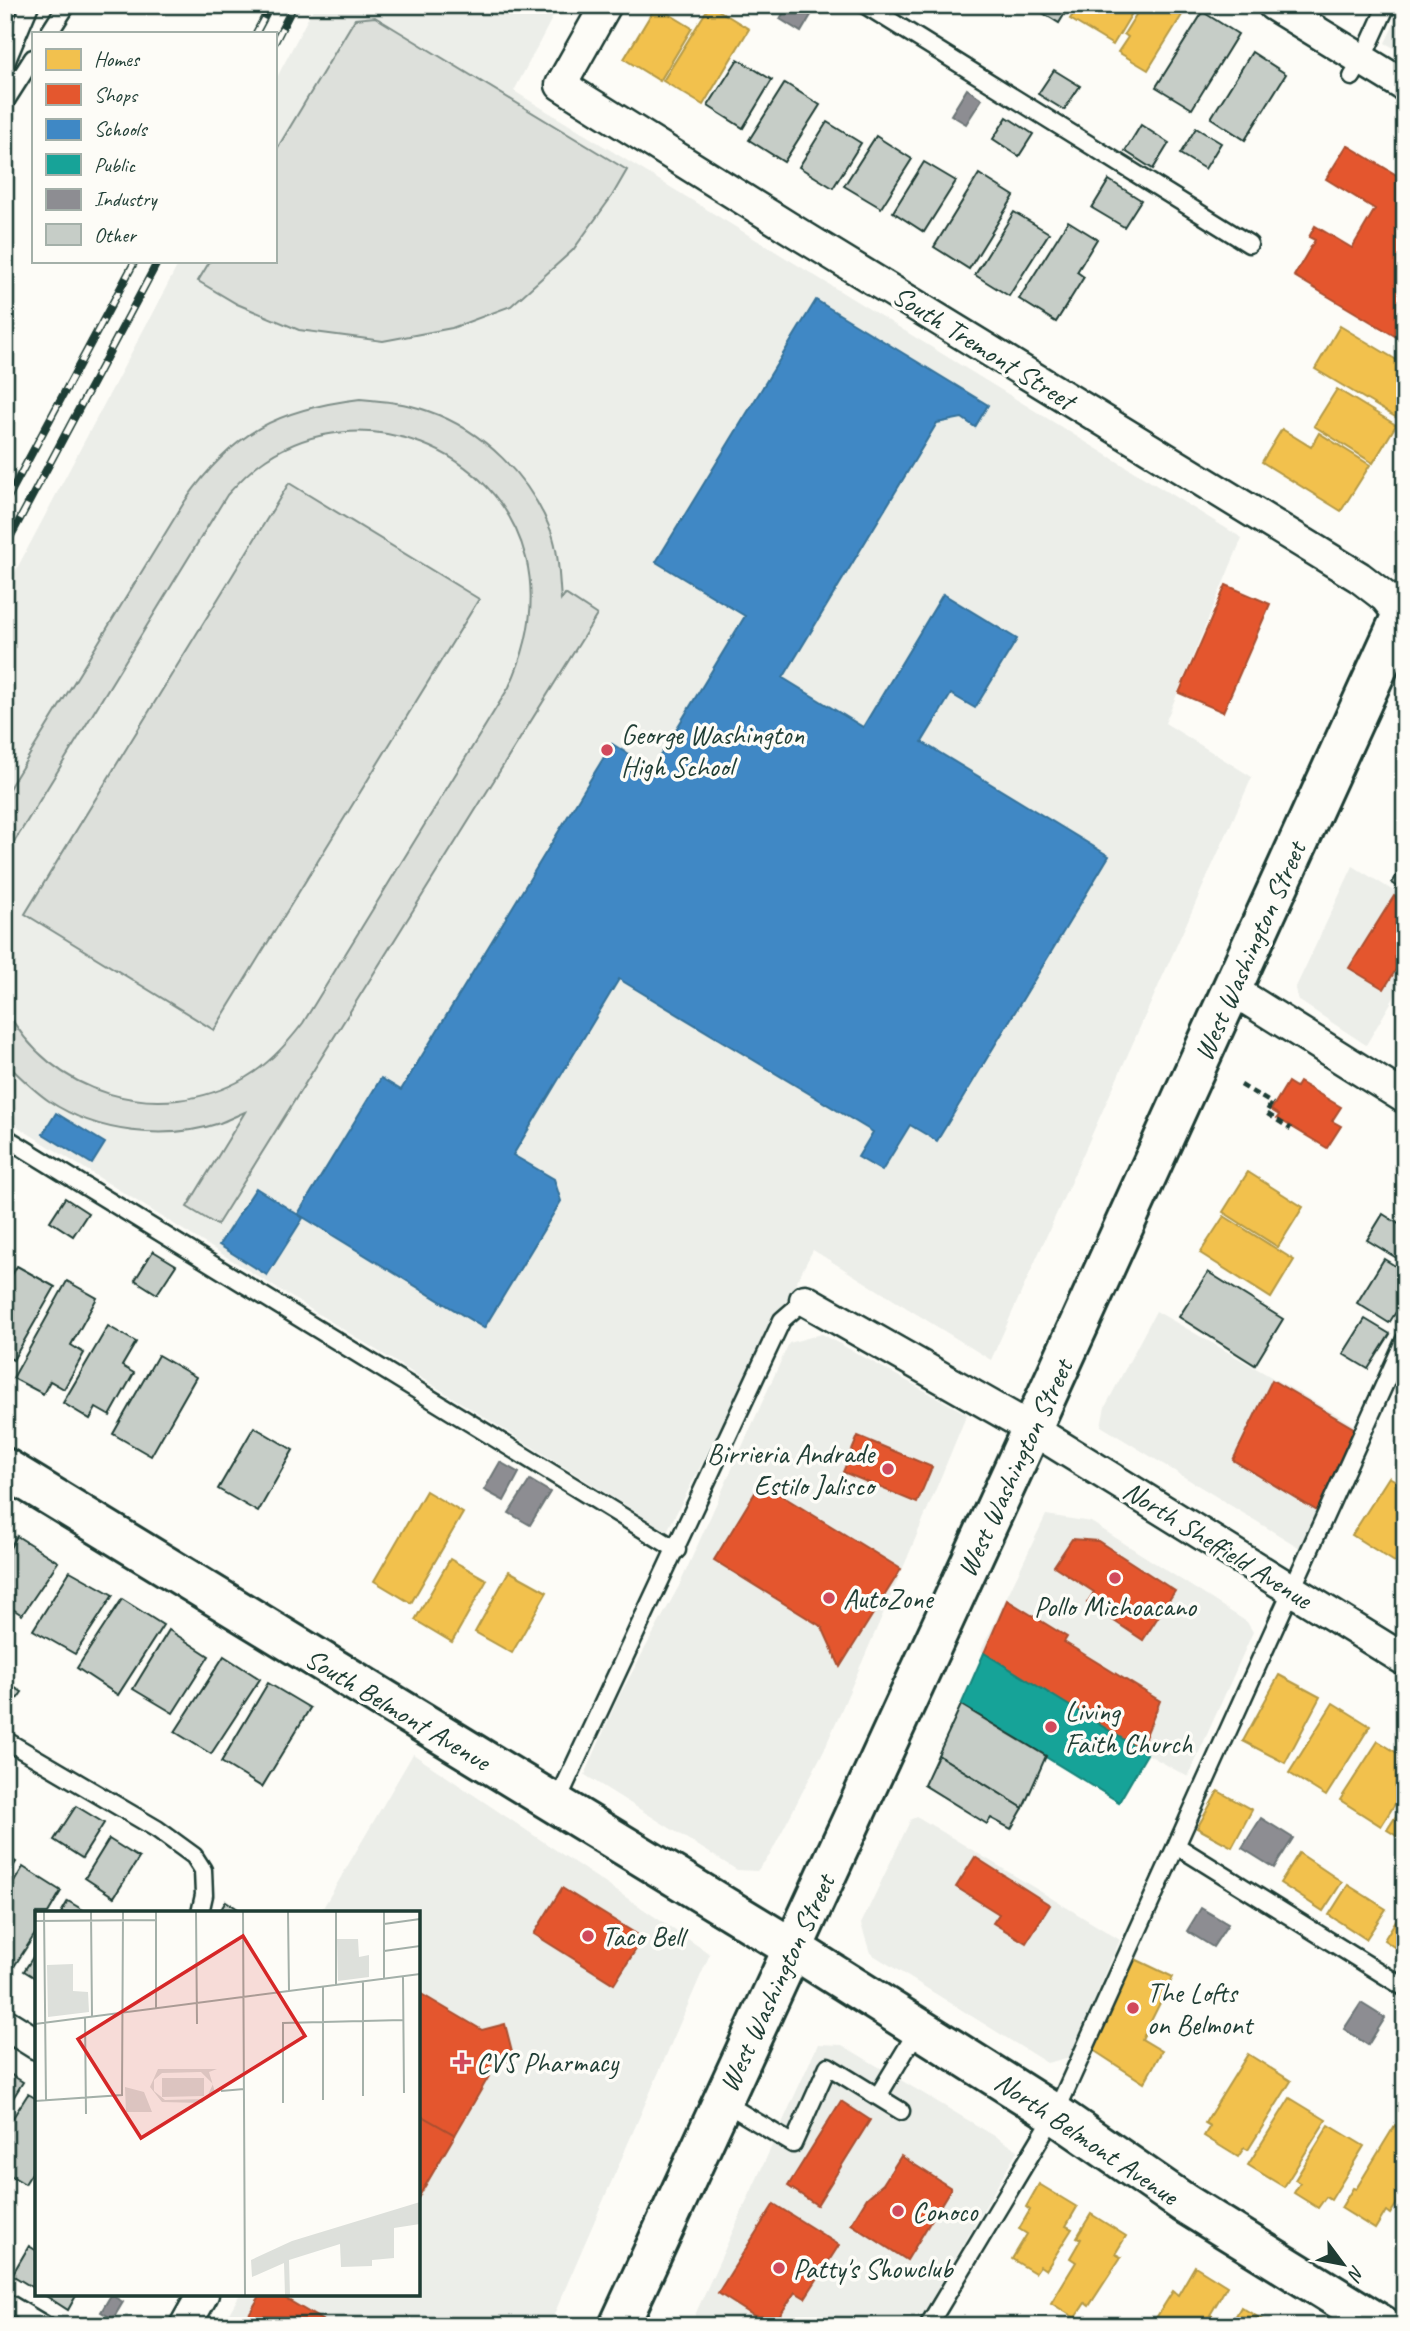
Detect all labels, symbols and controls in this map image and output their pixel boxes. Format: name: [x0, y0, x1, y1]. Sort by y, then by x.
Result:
legend: [32, 32, 276, 262]
text: Homes: [94, 46, 141, 72]
text: Shops: [94, 82, 139, 108]
text: Schools: [94, 116, 148, 142]
text: Public: [94, 152, 136, 178]
text: Industry: [94, 186, 158, 212]
text: Other: [94, 222, 137, 248]
street label: South Tremont Street: [886, 277, 1084, 419]
place label: George Washington High School: [621, 717, 804, 784]
marker: George Washington High School: [599, 742, 615, 758]
street label: West Washington Street: [1186, 834, 1315, 1066]
street label: West Washington Street: [949, 1351, 1081, 1582]
place label: Birrieria Andrade Estilo Jalisco: [707, 1436, 877, 1503]
marker: Birrieria Andrade Estilo Jalisco: [880, 1461, 896, 1477]
street label: North Sheffield Avenue: [1117, 1472, 1320, 1617]
marker: Pollo Michoacano: [1107, 1570, 1123, 1586]
place label: AutoZone: [843, 1581, 934, 1616]
place label: Pollo Michoacano: [1034, 1589, 1198, 1624]
marker: AutoZone: [821, 1590, 837, 1606]
street label: South Belmont Avenue: [299, 1640, 498, 1779]
place label: Living Faith Church: [1065, 1694, 1193, 1761]
marker: Living Faith Church: [1043, 1719, 1059, 1735]
street label: West Washington Street: [711, 1866, 843, 2097]
inset map: [35, 1911, 420, 2296]
place label: Taco Bell: [602, 1919, 689, 1954]
marker: Taco Bell: [580, 1928, 596, 1944]
place label: The Lofts on Belmont: [1147, 1975, 1255, 2042]
marker: The Lofts on Belmont: [1125, 2000, 1141, 2016]
place label: CVS Pharmacy: [476, 2045, 620, 2080]
marker: CVS Pharmacy: [454, 2054, 470, 2070]
street label: North Belmont Avenue: [988, 2064, 1187, 2214]
place label: Conoco: [912, 2194, 979, 2229]
marker: Conoco: [890, 2203, 906, 2219]
north arrow: [1308, 2230, 1378, 2300]
place label: Patty's Showclub: [793, 2251, 955, 2286]
marker: Patty's Showclub: [771, 2260, 787, 2276]
text: N: [1342, 2261, 1370, 2287]

